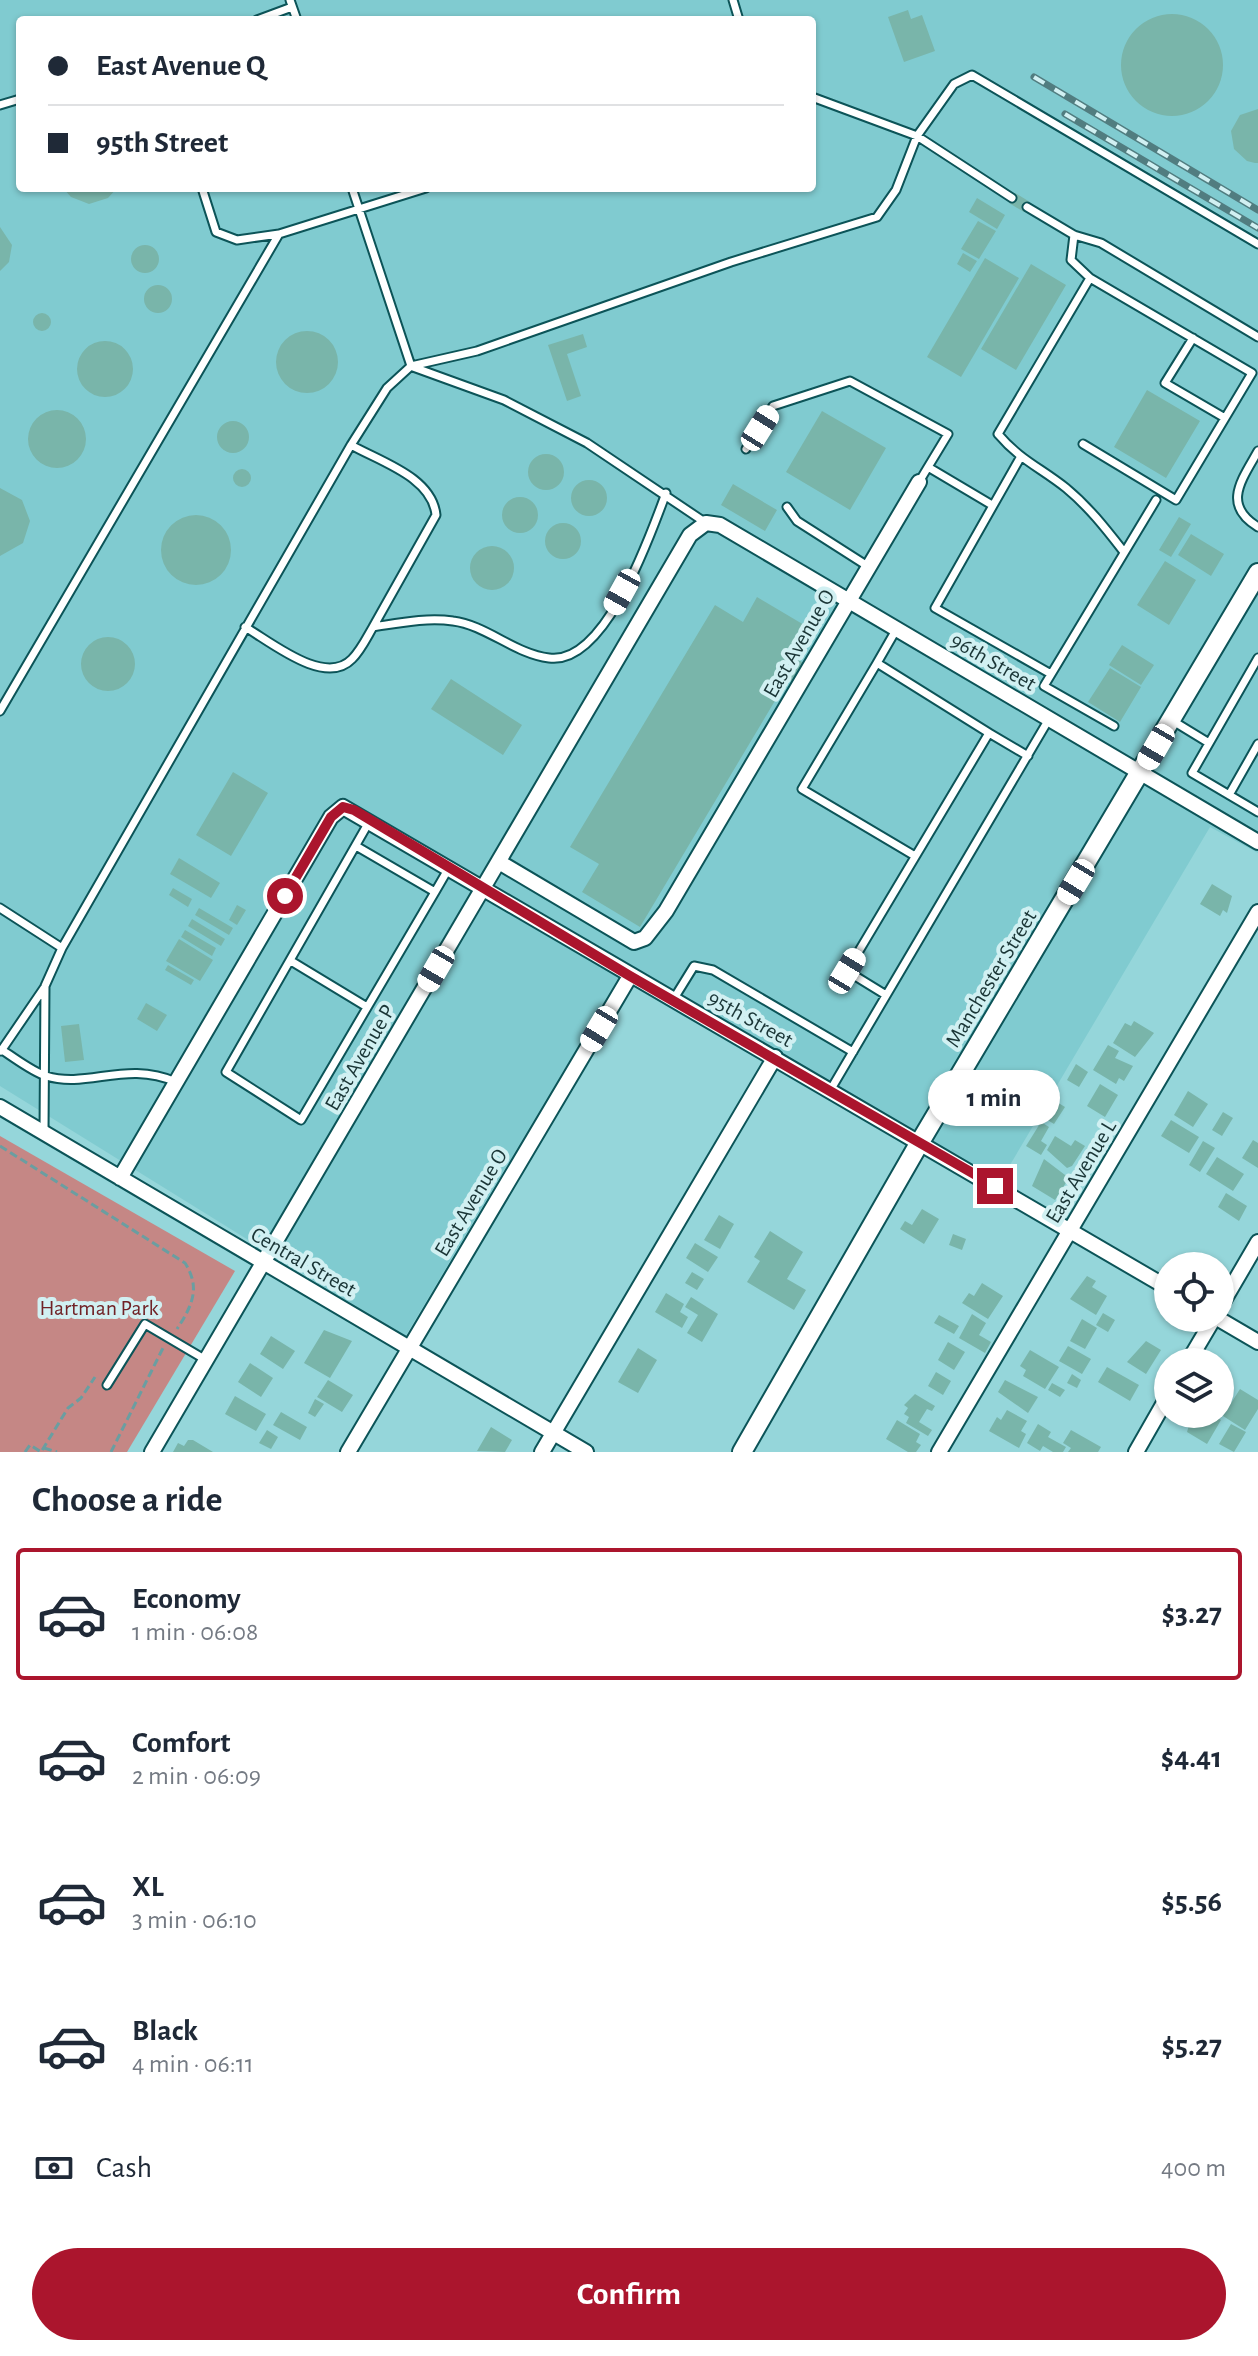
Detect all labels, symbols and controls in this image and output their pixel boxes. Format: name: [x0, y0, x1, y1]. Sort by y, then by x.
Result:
text: East Avenue Q: [96, 51, 266, 81]
text: 95th Street: [96, 128, 228, 158]
car: [737, 401, 783, 455]
car: [600, 565, 644, 619]
street label: East Avenue O: [759, 586, 839, 701]
street label: 96th Street: [947, 629, 1040, 695]
car: [1134, 720, 1178, 774]
car: [1053, 855, 1099, 909]
route start: [267, 878, 303, 914]
street label: Manchester Street: [941, 906, 1040, 1051]
car: [414, 942, 458, 996]
car: [824, 944, 870, 998]
street label: 95th Street: [704, 987, 797, 1051]
street label: East Avenue P: [321, 1001, 399, 1114]
car: [576, 1002, 622, 1056]
callout: 1 min: [929, 1070, 1061, 1126]
text: 1 min: [967, 1085, 1021, 1111]
street label: East Avenue L: [1042, 1115, 1121, 1227]
street label: East Avenue O: [430, 1145, 511, 1260]
route end: [977, 1168, 1013, 1204]
street label: Central Street: [247, 1223, 360, 1301]
map controls: [1154, 1252, 1234, 1428]
button: locate: [1154, 1252, 1234, 1332]
park label: Hartman Park: [39, 1297, 159, 1319]
button: layers: [1154, 1348, 1234, 1428]
text: Choose a ride: [32, 1482, 222, 1518]
icon: car: [36, 1578, 108, 1650]
text: Economy: [132, 1584, 241, 1614]
text: $3.27: [1162, 1599, 1222, 1629]
text: 1 min · 06:08: [132, 1619, 258, 1645]
icon: car: [36, 1722, 108, 1794]
text: Comfort: [132, 1728, 231, 1758]
text: $4.41: [1161, 1743, 1222, 1773]
text: 2 min · 06:09: [132, 1763, 261, 1789]
icon: car: [36, 1866, 108, 1938]
text: XL: [132, 1872, 164, 1902]
text: $5.56: [1161, 1887, 1222, 1917]
text: 3 min · 06:10: [132, 1907, 257, 1933]
icon: car: [36, 2010, 108, 2082]
text: Black: [132, 2016, 198, 2046]
text: $5.27: [1162, 2031, 1222, 2061]
text: 4 min · 06:11: [132, 2051, 254, 2077]
icon: cash: [32, 2146, 76, 2190]
text: Cash: [96, 2153, 152, 2183]
text: 400 m: [1161, 2155, 1226, 2181]
button: Confirm: [32, 2248, 1226, 2340]

